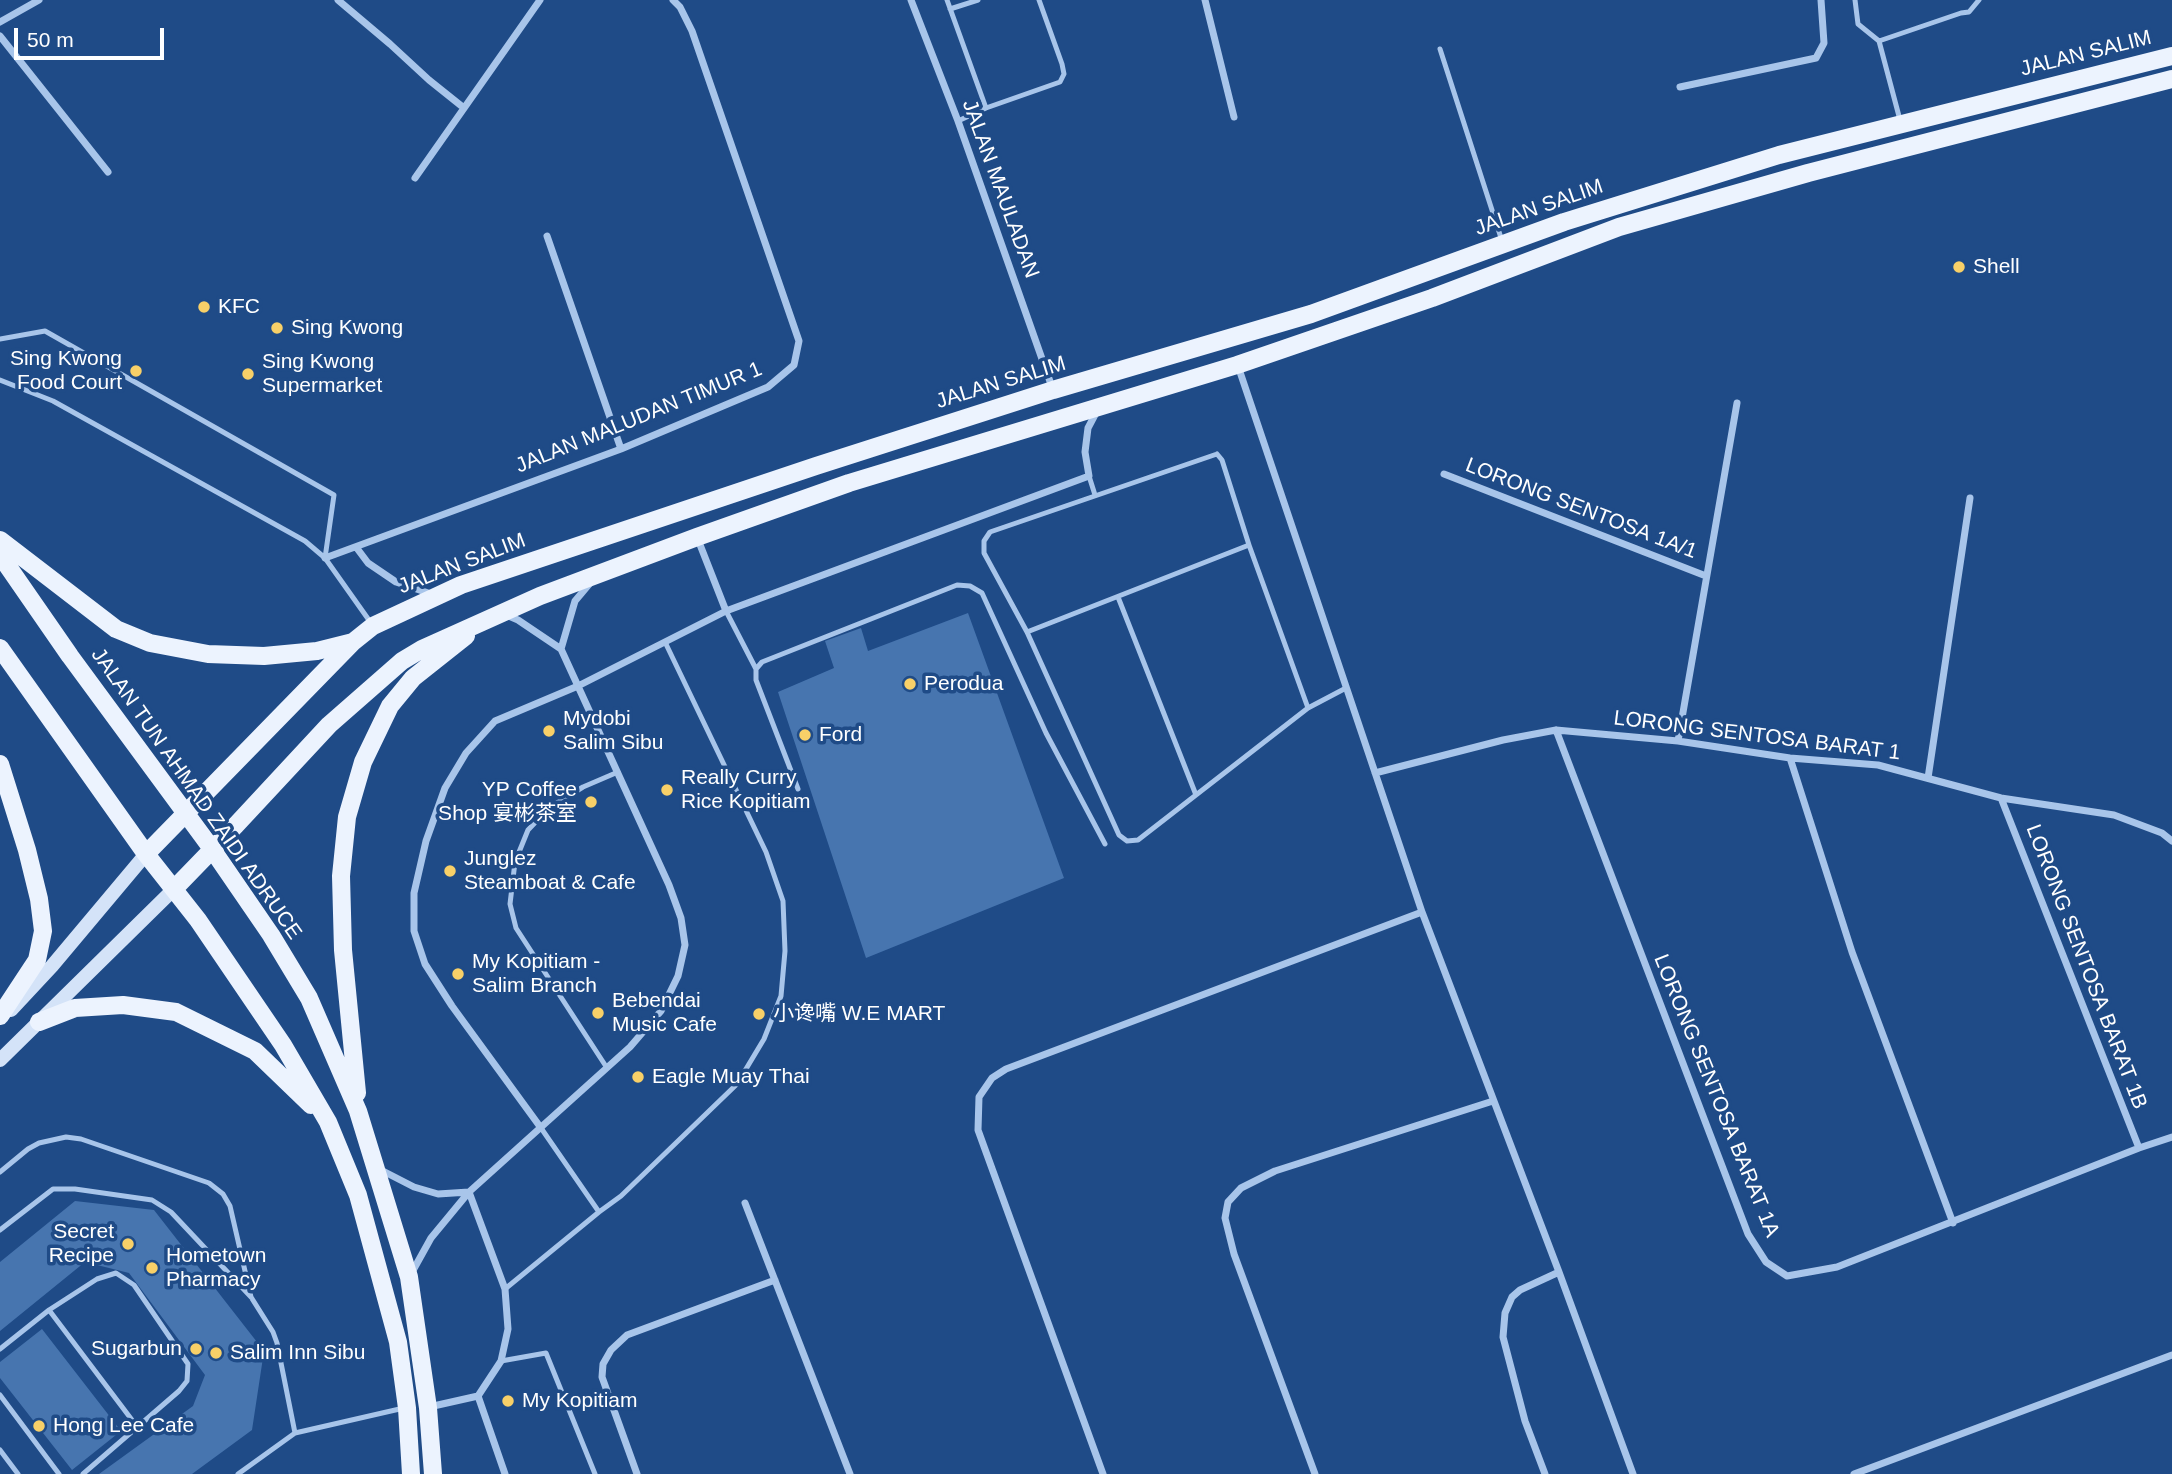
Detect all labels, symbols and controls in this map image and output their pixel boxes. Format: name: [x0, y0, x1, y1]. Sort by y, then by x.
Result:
scale bar: [18, 14, 168, 58]
street label: JALAN SALIM: [2018, 26, 2154, 82]
text: 50 m: [27, 28, 74, 51]
street label: JALAN MAULADAN: [956, 96, 1044, 282]
street label: JALAN SALIM: [1471, 174, 1607, 242]
place label: Shell: [1973, 254, 2020, 280]
marker: Shell: [1951, 259, 1967, 275]
place label: KFC: [218, 294, 260, 320]
marker: KFC: [196, 299, 212, 315]
place label: Sing Kwong: [291, 315, 403, 341]
marker: Sing Kwong: [269, 320, 285, 336]
place label: Sing Kwong Food Court: [10, 346, 122, 396]
place label: Sing Kwong Supermarket: [262, 349, 382, 399]
street label: JALAN SALIM: [933, 351, 1069, 415]
street label: JALAN MALUDAN TIMUR 1: [512, 357, 766, 479]
marker: Sing Kwong Food Court: [128, 363, 144, 379]
marker: Sing Kwong Supermarket: [240, 366, 256, 382]
street label: LORONG SENTOSA 1A/1: [1462, 453, 1700, 565]
street label: JALAN SALIM: [395, 528, 529, 600]
street label: JALAN TUN AHMAD ZAIDI ADRUCE: [85, 643, 307, 945]
place label: Perodua: [924, 671, 1003, 697]
marker: Perodua: [902, 676, 918, 692]
place label: Mydobi Salim Sibu: [563, 706, 663, 756]
street label: LORONG SENTOSA BARAT 1: [1612, 706, 1902, 766]
place label: Ford: [819, 722, 862, 748]
marker: Mydobi Salim Sibu: [541, 723, 557, 739]
marker: Ford: [797, 727, 813, 743]
place label: Really Curry Rice Kopitiam: [681, 765, 811, 815]
place label: YP Coffee Shop 宴彬茶室: [438, 777, 577, 827]
marker: Really Curry Rice Kopitiam: [659, 782, 675, 798]
marker: YP Coffee Shop 宴彬茶室: [583, 794, 599, 810]
street label: LORONG SENTOSA BARAT 1B: [2020, 821, 2152, 1113]
place label: Junglez Steamboat & Cafe: [464, 846, 636, 896]
marker: Junglez Steamboat & Cafe: [442, 863, 458, 879]
place label: My Kopitiam - Salim Branch: [472, 949, 600, 999]
street label: LORONG SENTOSA BARAT 1A: [1648, 951, 1784, 1241]
marker: My Kopitiam - Salim Branch: [450, 966, 466, 982]
place label: Bebendai Music Cafe: [612, 988, 717, 1038]
place label: 小谗嘴 W.E MART: [773, 1001, 945, 1027]
marker: Bebendai Music Cafe: [590, 1005, 606, 1021]
marker: 小谗嘴 W.E MART: [751, 1006, 767, 1022]
place label: Eagle Muay Thai: [652, 1064, 810, 1090]
marker: Eagle Muay Thai: [630, 1069, 646, 1085]
place label: Secret Recipe: [49, 1219, 114, 1269]
marker: Secret Recipe: [120, 1236, 136, 1252]
place label: Hometown Pharmacy: [166, 1243, 266, 1293]
marker: Hometown Pharmacy: [144, 1260, 160, 1276]
place label: Sugarbun: [91, 1336, 182, 1362]
place label: Salim Inn Sibu: [230, 1340, 365, 1366]
marker: Sugarbun: [188, 1341, 204, 1357]
marker: Salim Inn Sibu: [208, 1345, 224, 1361]
place label: My Kopitiam: [522, 1388, 638, 1414]
marker: My Kopitiam: [500, 1393, 516, 1409]
place label: Hong Lee Cafe: [53, 1413, 194, 1439]
marker: Hong Lee Cafe: [31, 1418, 47, 1434]

